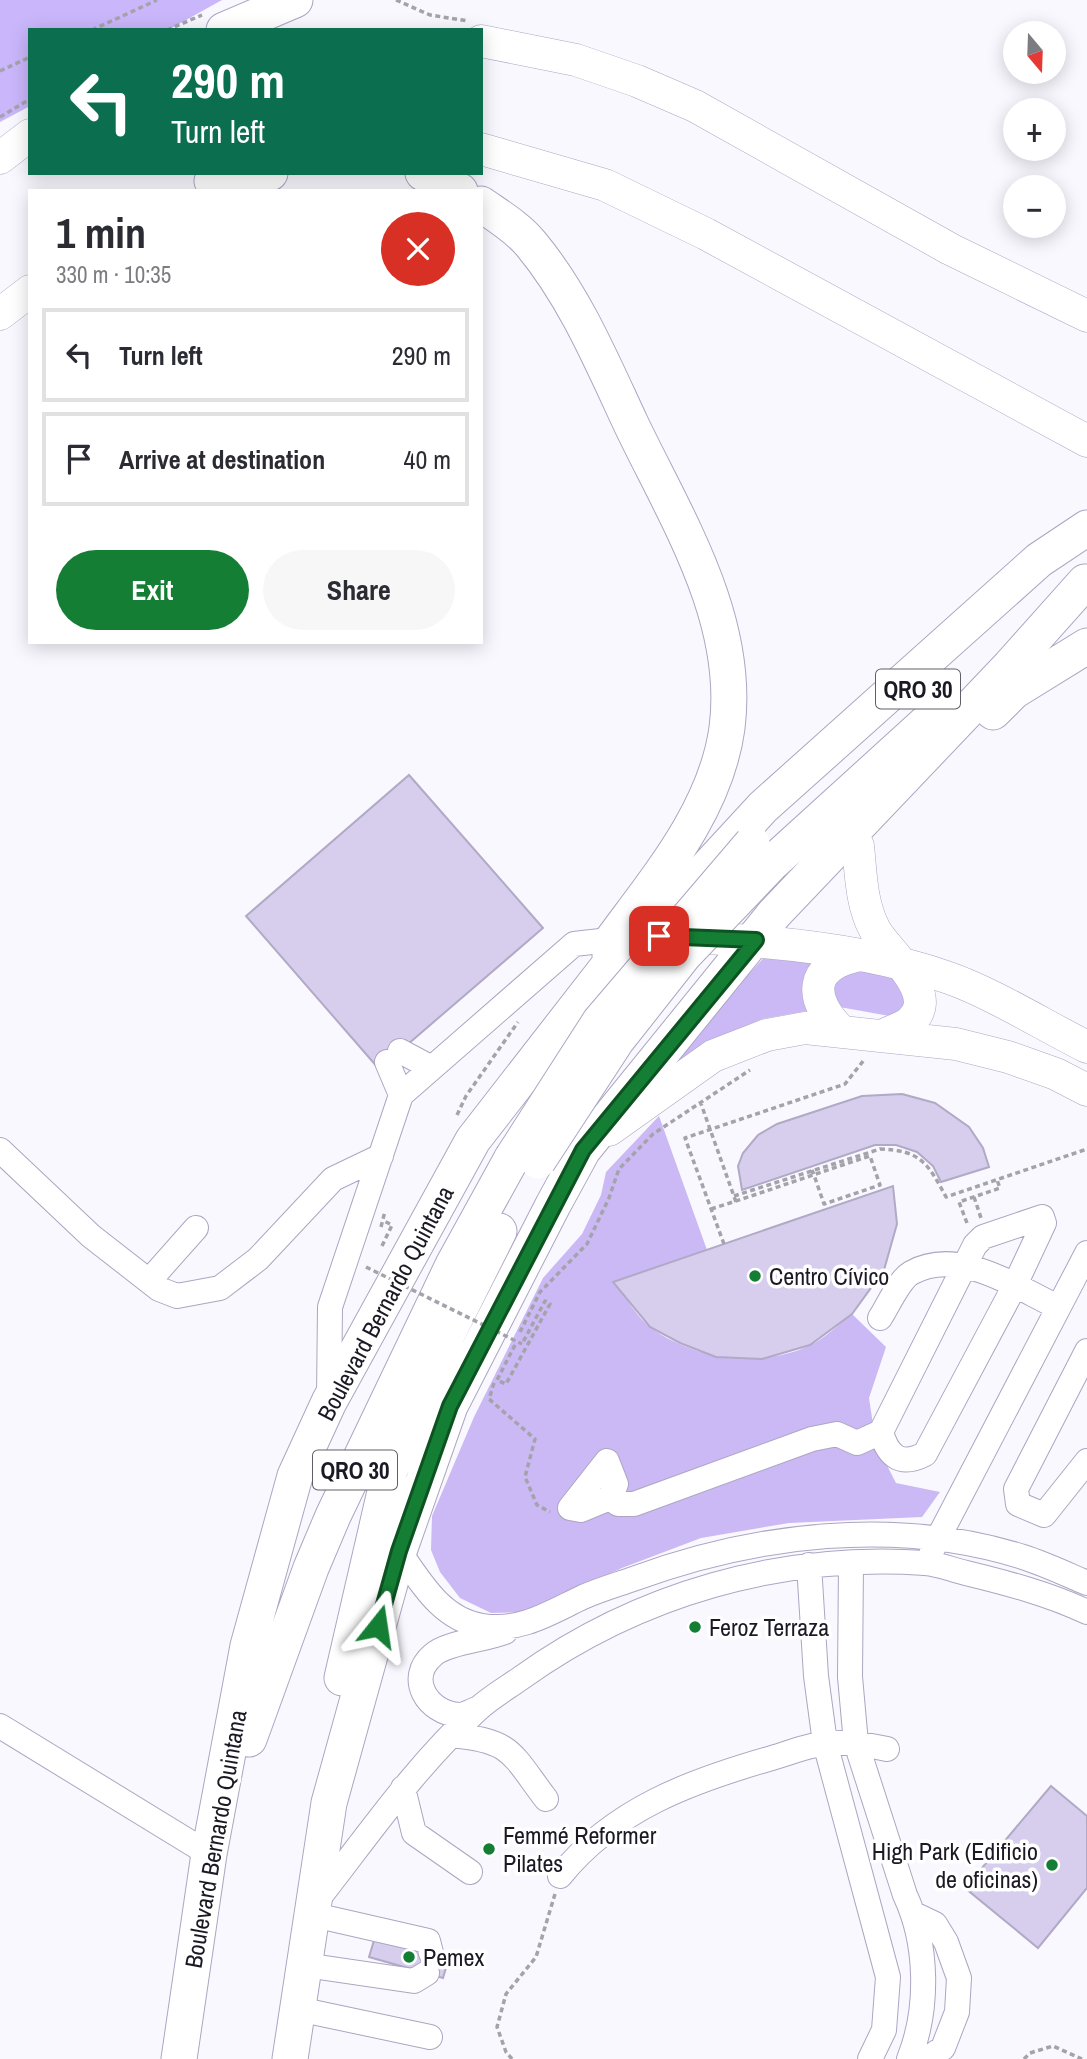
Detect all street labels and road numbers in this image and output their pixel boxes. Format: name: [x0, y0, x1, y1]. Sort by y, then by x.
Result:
road number: QRO 30: [876, 670, 960, 708]
street label: Boulevard Bernardo Quintana: [309, 1180, 461, 1426]
road number: QRO 30: [313, 1450, 397, 1490]
street label: Boulevard Bernardo Quintana: [177, 1707, 253, 1971]

